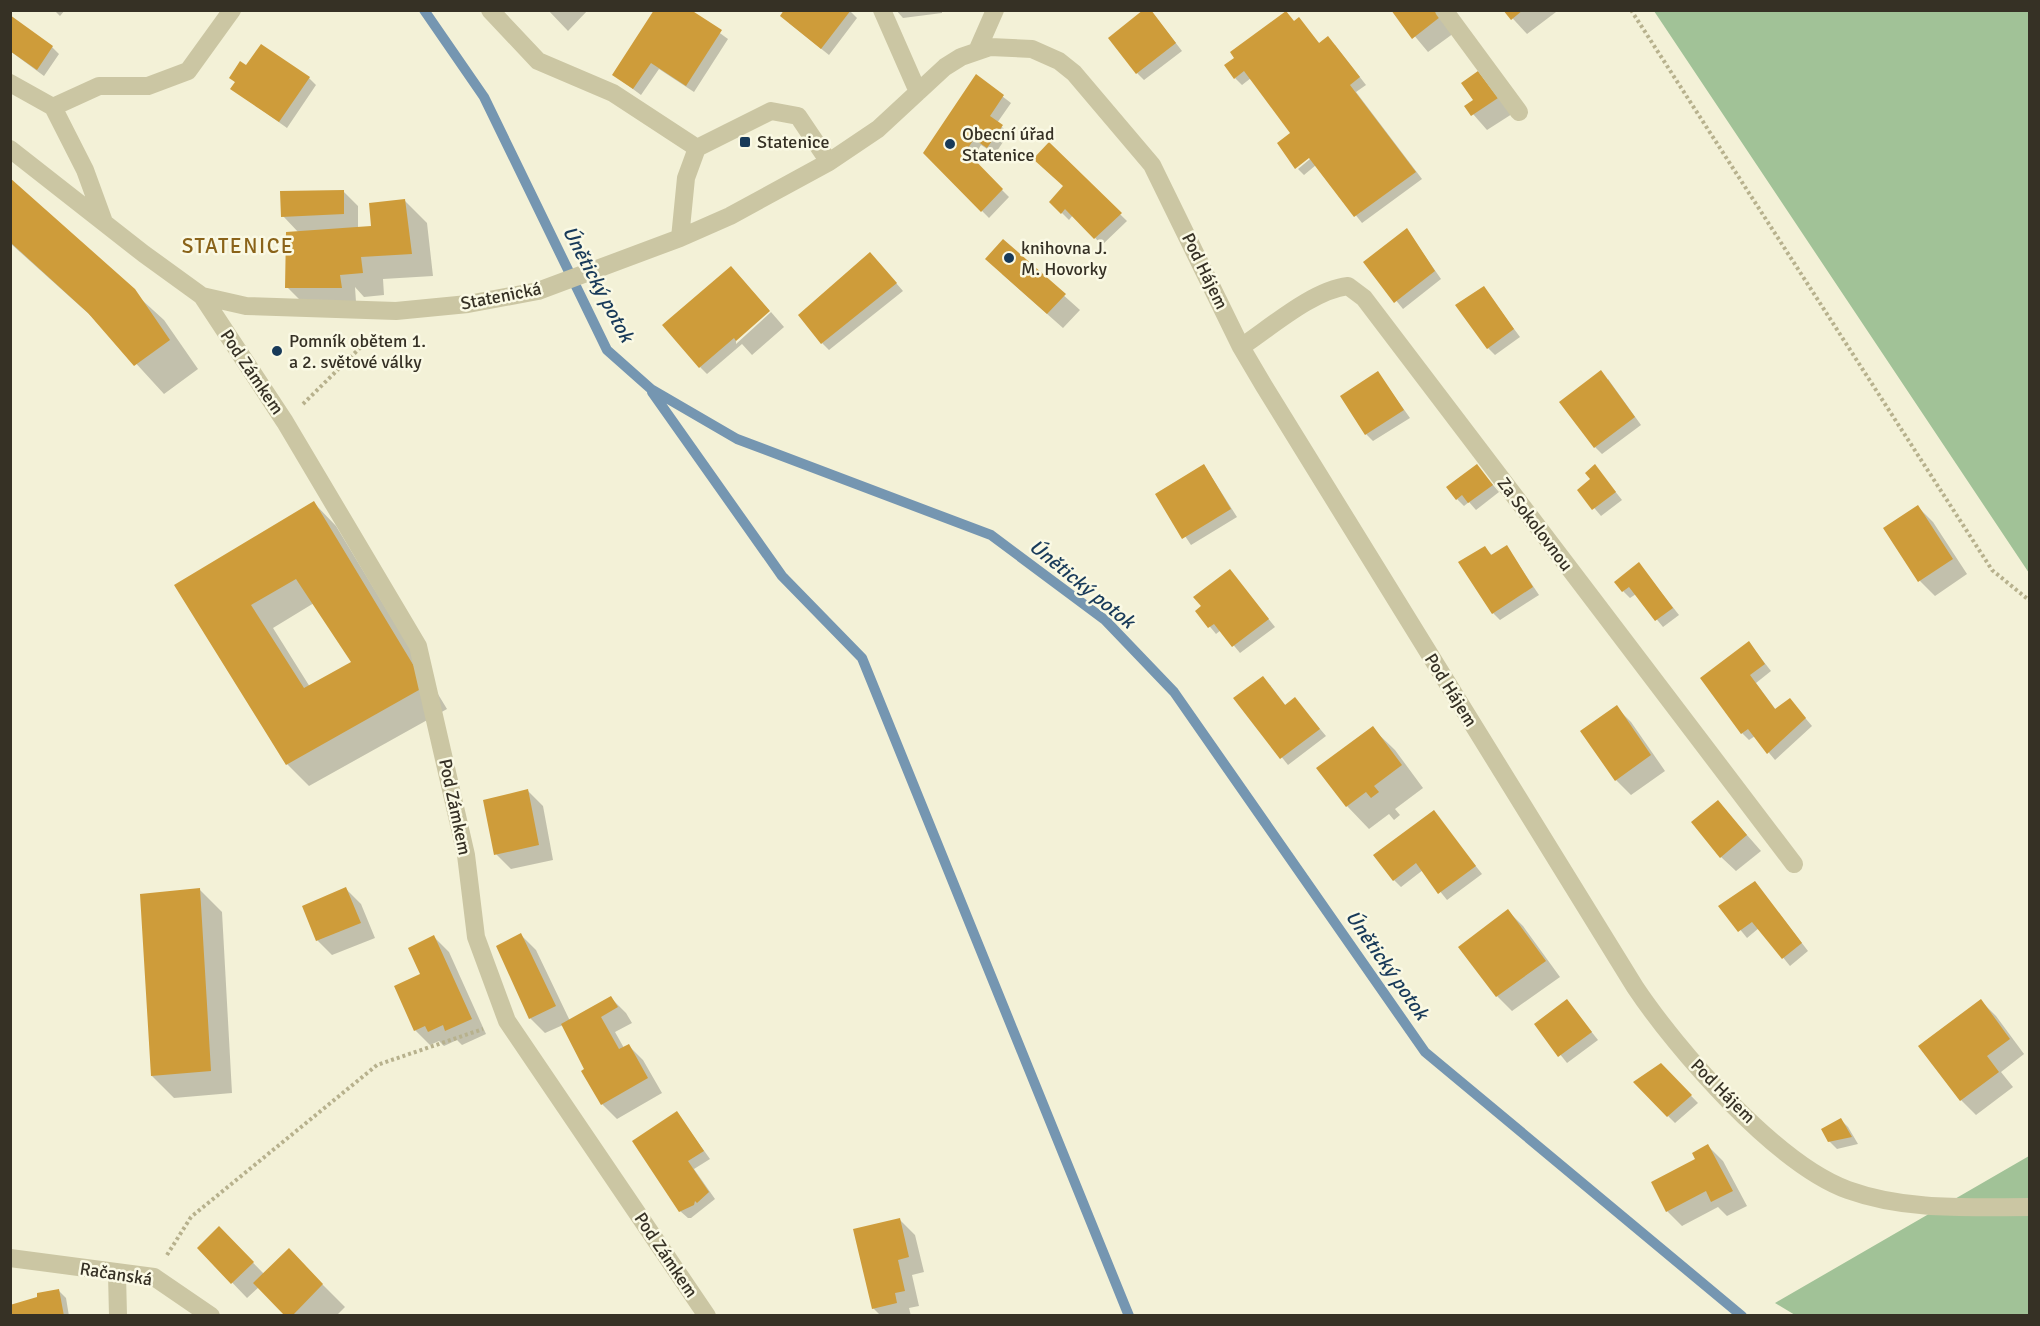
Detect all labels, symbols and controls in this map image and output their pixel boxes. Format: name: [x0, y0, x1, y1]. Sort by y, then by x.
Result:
place label: Obecní úřad Statenice: [962, 123, 1054, 166]
place label: Statenice: [757, 131, 829, 153]
marker: Statenice: [738, 135, 752, 149]
marker: Obecní úřad Statenice: [943, 137, 957, 151]
water label: Únětický potok: [557, 222, 640, 348]
street label: Pod Hájem: [1177, 229, 1233, 313]
district label: STATENICE: [182, 233, 294, 259]
place label: knihovna J. M. Hovorky: [1021, 237, 1108, 280]
marker: knihovna J. M. Hovorky: [1002, 251, 1016, 265]
street label: Statenická: [459, 277, 543, 315]
street label: Pod Zámkem: [216, 325, 288, 419]
place label: Pomník obětem 1. a 2. světové války: [289, 330, 426, 373]
marker: Pomník obětem 1. a 2. světové války: [270, 344, 284, 358]
street label: Za Sokolovnou: [1493, 473, 1577, 575]
water label: Únětický potok: [1024, 534, 1141, 635]
street label: Pod Hájem: [1420, 649, 1482, 731]
street label: Pod Zámkem: [434, 757, 476, 857]
water label: Únětický potok: [1340, 905, 1435, 1026]
street label: Pod Hájem: [1686, 1054, 1760, 1128]
street label: Pod Zámkem: [630, 1208, 702, 1302]
street label: Račanská: [78, 1257, 154, 1291]

